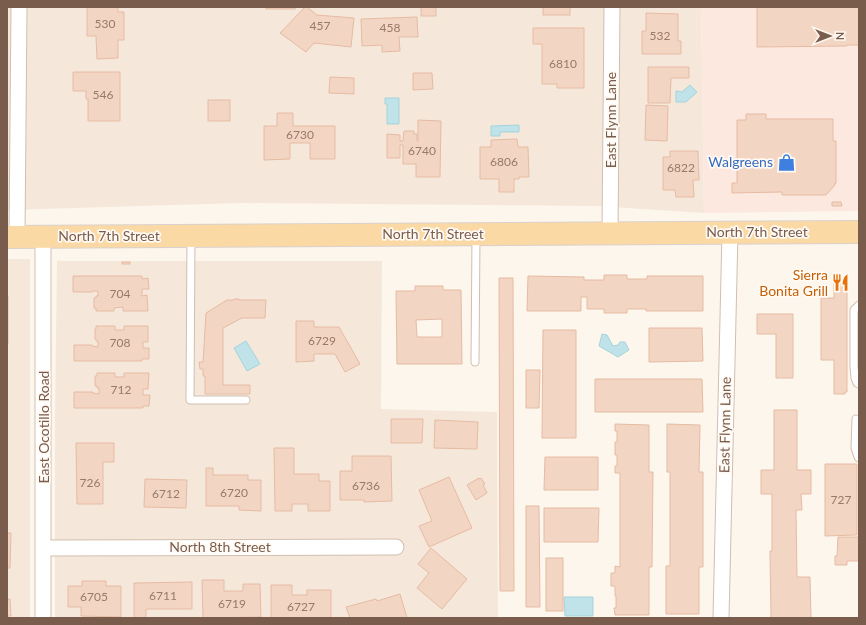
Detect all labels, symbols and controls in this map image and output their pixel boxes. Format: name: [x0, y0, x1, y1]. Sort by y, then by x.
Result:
house number: 530: [95, 16, 115, 31]
north arrow: [810, 16, 850, 56]
house number: 457: [310, 18, 330, 33]
house number: 458: [380, 20, 400, 35]
house number: 532: [650, 28, 670, 43]
text: N: [834, 32, 847, 40]
house number: 6810: [549, 56, 577, 71]
street label: East Flynn Lane: [602, 72, 619, 168]
house number: 546: [93, 87, 113, 102]
house number: 6730: [286, 127, 314, 142]
house number: 6740: [408, 143, 436, 158]
shop icon: Walgreens: [776, 152, 796, 172]
place label: Walgreens: [708, 153, 773, 170]
house number: 6806: [490, 154, 518, 169]
house number: 6822: [667, 160, 695, 175]
street label: North 7th Street: [706, 223, 808, 240]
street label: North 7th Street: [382, 225, 484, 242]
street label: North 7th Street: [58, 227, 160, 244]
place label: Sierra Bonita Grill: [759, 266, 828, 299]
restaurant icon: Sierra Bonita Grill: [831, 273, 851, 293]
house number: 704: [110, 286, 130, 301]
house number: 6729: [308, 333, 336, 348]
house number: 708: [110, 335, 130, 350]
street label: East Ocotillo Road: [35, 371, 52, 483]
street label: East Flynn Lane: [715, 377, 734, 473]
house number: 712: [111, 382, 131, 397]
house number: 726: [80, 475, 100, 490]
house number: 6736: [352, 478, 380, 493]
house number: 6720: [220, 485, 248, 500]
house number: 6712: [152, 486, 180, 501]
house number: 727: [831, 492, 851, 507]
street label: North 8th Street: [169, 538, 271, 555]
house number: 6711: [149, 588, 177, 603]
house number: 6705: [80, 589, 108, 604]
house number: 6719: [218, 596, 246, 611]
house number: 6727: [287, 599, 315, 614]

